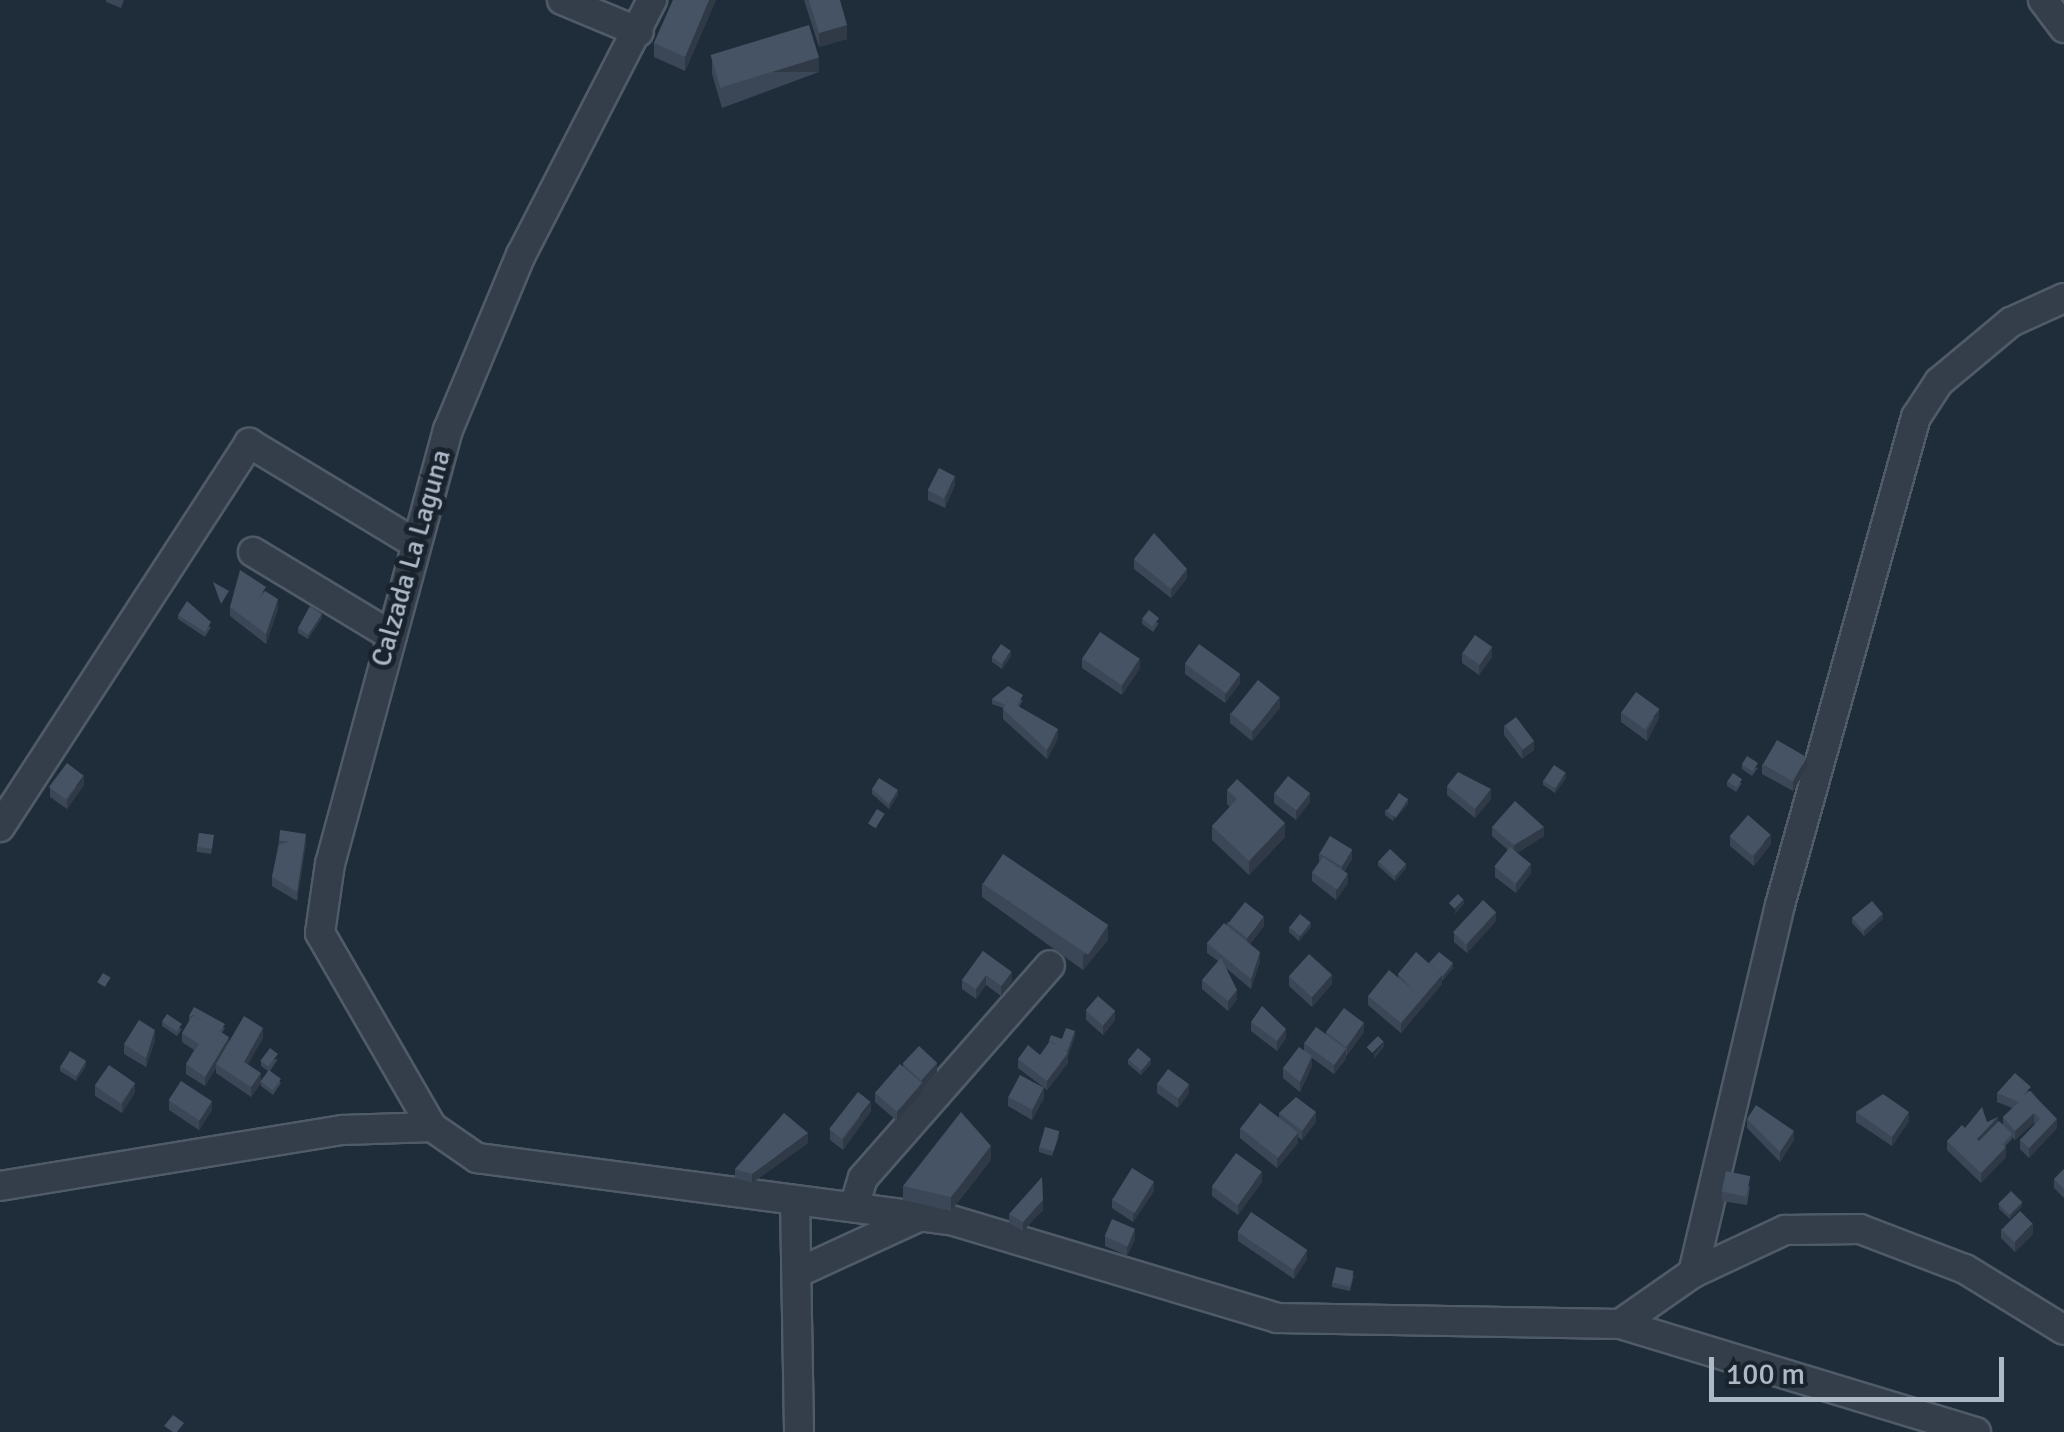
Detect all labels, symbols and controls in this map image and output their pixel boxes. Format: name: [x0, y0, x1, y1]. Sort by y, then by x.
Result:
street label: Calzada La Laguna: [364, 446, 458, 670]
scale bar: [1714, 1337, 2009, 1399]
text: 100 m: [1726, 1356, 1805, 1393]

